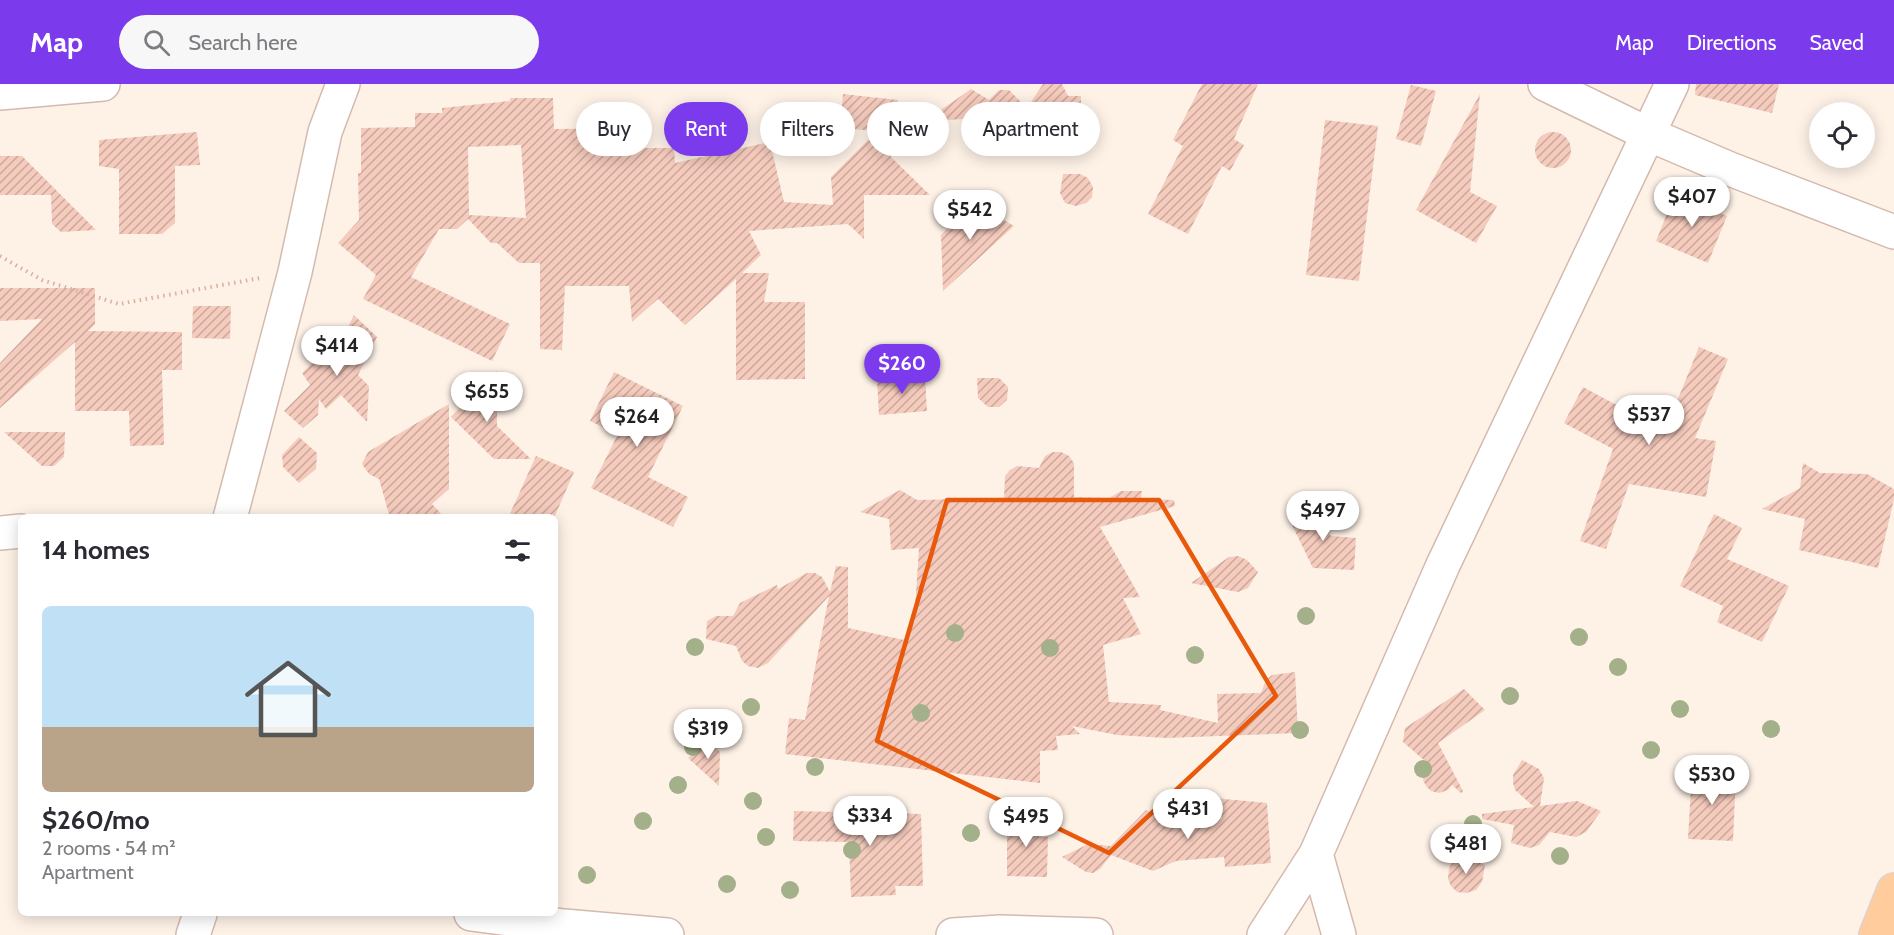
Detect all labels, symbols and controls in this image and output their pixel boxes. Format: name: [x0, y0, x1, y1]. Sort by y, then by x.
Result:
search box: [119, 15, 539, 69]
text: Map: [30, 25, 83, 59]
icon: search: [140, 26, 173, 59]
text: Search here: [188, 29, 297, 56]
text: Map: [1615, 30, 1654, 55]
text: Directions: [1687, 30, 1776, 55]
text: Saved: [1809, 30, 1864, 55]
chip: Buy: [576, 102, 652, 156]
chip: Rent: [664, 102, 748, 156]
chip: Filters: [760, 102, 855, 156]
chip: New: [867, 102, 949, 156]
chip: Apartment: [961, 102, 1100, 156]
map controls: [1809, 102, 1875, 168]
button: locate: [1809, 102, 1875, 168]
pin: $407: [1656, 177, 1728, 228]
text: $407: [1668, 184, 1716, 208]
pin: $542: [934, 190, 1006, 241]
text: $542: [947, 197, 993, 221]
pin: $414: [301, 326, 373, 377]
text: $414: [315, 333, 359, 357]
pin: $260: [866, 344, 938, 395]
text: $260: [878, 351, 926, 375]
pin: $655: [451, 372, 523, 423]
text: $655: [465, 379, 509, 403]
pin: $537: [1613, 395, 1685, 446]
pin: $264: [601, 397, 673, 448]
text: $537: [1627, 402, 1671, 426]
text: $264: [614, 404, 660, 428]
pin: $497: [1287, 491, 1359, 542]
text: $497: [1300, 498, 1346, 522]
text: 14 homes: [42, 534, 150, 566]
icon: filters: [501, 534, 534, 567]
icon: home: [234, 645, 342, 753]
pin: $319: [672, 709, 744, 760]
text: $319: [688, 716, 729, 740]
pin: $530: [1676, 755, 1748, 806]
text: $530: [1688, 762, 1736, 786]
pin: $431: [1152, 789, 1224, 840]
pin: $334: [834, 796, 906, 847]
text: $431: [1167, 796, 1209, 820]
pin: $495: [990, 797, 1062, 848]
text: $334: [847, 803, 893, 827]
text: $260/mo: [42, 804, 150, 836]
text: $495: [1003, 804, 1049, 828]
pin: $481: [1430, 824, 1502, 875]
text: $481: [1444, 831, 1488, 855]
text: 2 rooms · 54 m²: [42, 836, 176, 860]
text: Apartment: [42, 860, 134, 884]

